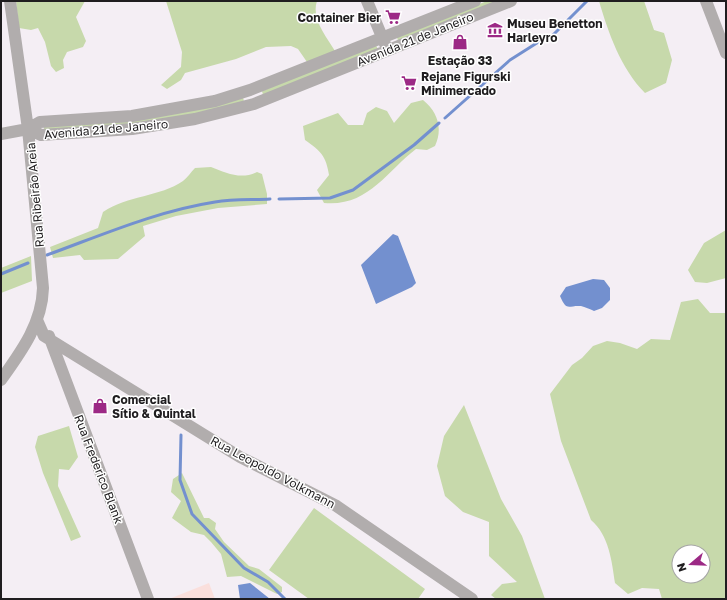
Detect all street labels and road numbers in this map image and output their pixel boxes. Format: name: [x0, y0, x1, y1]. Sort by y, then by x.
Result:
street label: Avenida 21 de Janeiro: [355, 9, 475, 69]
street label: Avenida 21 de Janeiro: [43, 116, 169, 142]
street label: Rua Ribeirão Areia: [23, 142, 47, 248]
street label: Rua Frederico Blank: [71, 412, 127, 526]
street label: Rua Leopoldo Volkmann: [208, 433, 338, 511]

